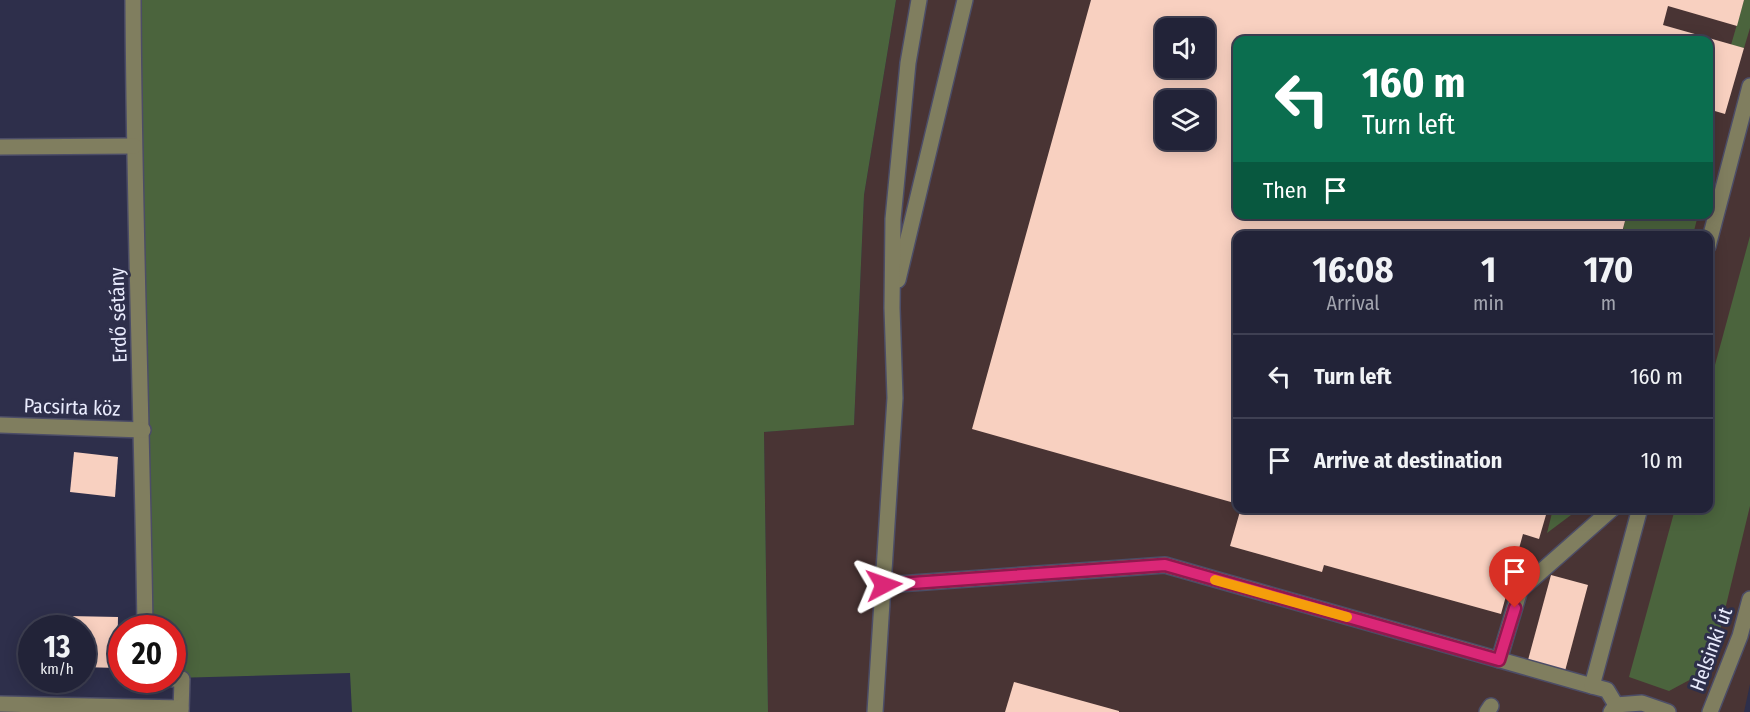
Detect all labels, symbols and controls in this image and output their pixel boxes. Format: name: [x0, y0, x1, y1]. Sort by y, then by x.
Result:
map controls: [1155, 18, 1215, 150]
button: sound: [1155, 18, 1215, 78]
text: 160 m: [1362, 58, 1465, 108]
icon: left: [1263, 60, 1341, 138]
button: layers: [1155, 90, 1215, 150]
text: Turn left: [1362, 109, 1455, 141]
icon: arrive: [1319, 174, 1352, 207]
text: Then: [1263, 177, 1307, 204]
text: 16:08: [1313, 248, 1394, 292]
text: 1: [1481, 248, 1496, 292]
text: 170: [1584, 248, 1633, 292]
street label: Erdő sétány: [104, 267, 132, 363]
text: Arrival: [1327, 291, 1380, 315]
text: min: [1473, 291, 1504, 315]
text: m: [1601, 291, 1616, 315]
icon: left: [1263, 360, 1296, 393]
text: Turn left: [1314, 363, 1392, 390]
text: 160 m: [1630, 363, 1683, 390]
street label: Pacsirta köz: [23, 393, 121, 421]
icon: arrive: [1263, 444, 1296, 477]
text: Arrive at destination: [1314, 447, 1502, 474]
text: 10 m: [1641, 447, 1683, 474]
pin: [1489, 546, 1540, 608]
position arrow: [852, 553, 916, 617]
icon: arrive: [1498, 555, 1531, 588]
street label: Helsinki út: [1685, 603, 1737, 694]
speed limit sign: 20: [108, 615, 186, 693]
text: 13: [44, 629, 70, 665]
text: km/h: [40, 660, 74, 678]

